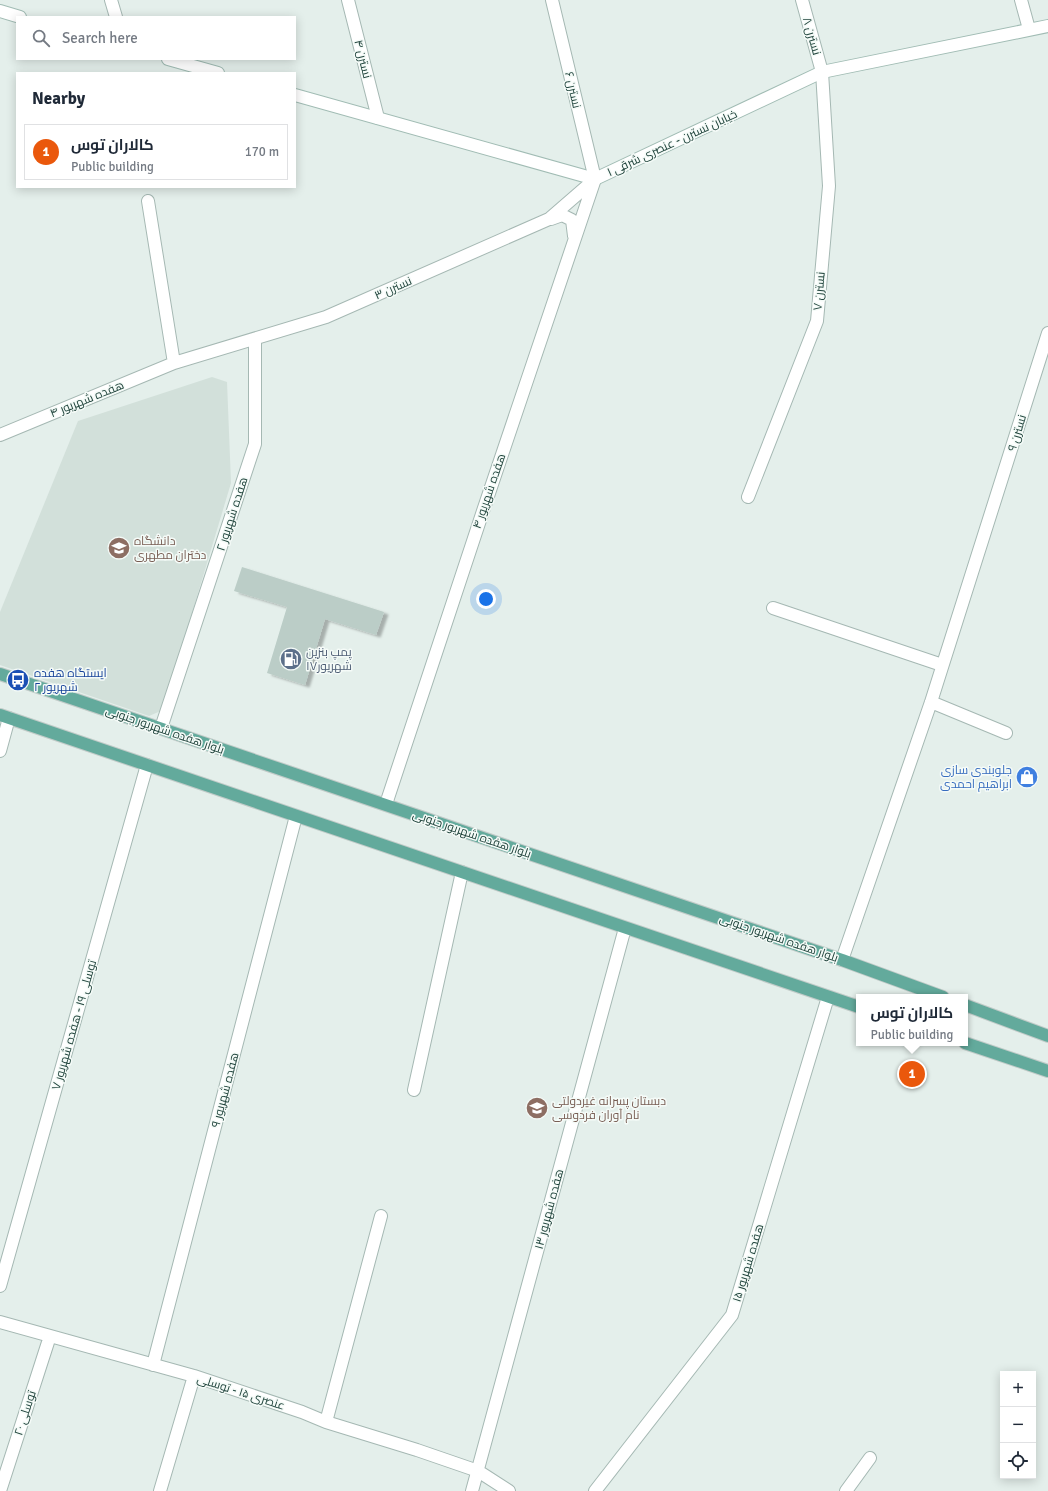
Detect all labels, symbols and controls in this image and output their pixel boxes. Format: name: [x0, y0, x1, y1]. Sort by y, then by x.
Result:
street label: نسترن ۸: [799, 15, 824, 57]
search box: [16, 16, 296, 60]
icon: search: [30, 27, 52, 49]
text: Search here: [62, 29, 138, 47]
street label: نسترن ۴: [350, 38, 375, 80]
street label: نسترن ۶: [561, 70, 584, 110]
text: Nearby: [32, 88, 85, 109]
street label: خیابان نسترن - عنصری شرقی ۱: [605, 107, 740, 180]
text: كالاران توس: [71, 136, 154, 154]
text: 1: [42, 144, 50, 160]
text: 170 m: [245, 144, 279, 160]
text: Public building: [71, 159, 154, 175]
street label: نسترن ۷: [810, 271, 829, 311]
street label: نسترن ۳: [372, 274, 414, 303]
street label: هفده شهریور ۴: [48, 378, 126, 421]
street label: نسترن ۹: [1005, 413, 1030, 453]
street label: هفده شهریور ۴: [470, 452, 509, 531]
street label: هفده شهریور ۲: [213, 475, 252, 553]
place label: دانشگاه دختران مطهری: [134, 534, 207, 563]
school or university icon: دانشگاه دختران مطهری: [106, 535, 132, 561]
your location: [476, 589, 496, 609]
place label: پمپ بنزین ۱۷شهریور: [306, 645, 352, 674]
fuel station icon: پمپ بنزین ۱۷شهریور: [278, 646, 304, 672]
place label: ایستگاه هفده شهریور ۲: [34, 666, 107, 695]
bus stop icon: ایستگاه هفده شهریور ۲: [5, 667, 31, 693]
street label: بلوار هفده شهریور جنوبی: [104, 703, 226, 758]
place label: جلوبندی سازی ابراهیم احمدی: [940, 763, 1012, 792]
shop icon: جلوبندی سازی ابراهیم احمدی: [1014, 764, 1040, 790]
street label: بلوار هفده شهریور جنوبی: [411, 807, 533, 862]
street label: بلوار هفده شهریور جنوبی: [718, 911, 840, 966]
street label: توسلی ۱۹ - هفده شهریور ۷: [49, 958, 100, 1092]
popup: [856, 994, 968, 1046]
text: كالاران توس: [871, 1004, 953, 1022]
text: Public building: [871, 1027, 953, 1043]
street label: هفده شهریور ۹: [208, 1051, 243, 1129]
pin: 1: [899, 1059, 925, 1089]
place label: دبستان پسرانه غیردولتی نام آوران فردوسی: [552, 1094, 666, 1123]
school or university icon: دبستان پسرانه غیردولتی نام آوران فردوسی: [524, 1095, 550, 1121]
street label: هفده شهریور ۱۳: [532, 1167, 567, 1251]
street label: هفده شهریور ۱۵: [729, 1222, 767, 1304]
street label: عنصری ۱۵ - توسلی: [195, 1371, 287, 1414]
map controls: [1000, 1371, 1036, 1479]
button: +: [1000, 1371, 1036, 1407]
street label: توسلی ۲۰: [11, 1388, 40, 1438]
button: −: [1000, 1407, 1036, 1443]
button: locate: [1000, 1443, 1036, 1479]

